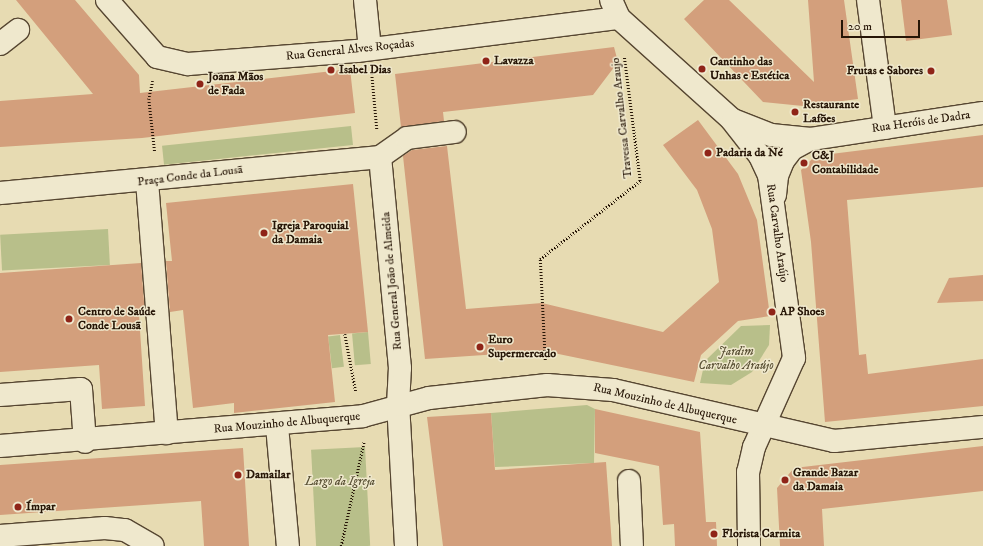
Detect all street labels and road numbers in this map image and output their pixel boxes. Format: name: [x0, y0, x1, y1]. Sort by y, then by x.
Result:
street label: Rua General Alves Roçadas: [285, 36, 415, 64]
street label: Travessa Carvalho Araujo: [608, 57, 636, 179]
street label: Rua Heróis de Dadra: [871, 108, 971, 136]
street label: Praça Conde da Lousã: [137, 162, 243, 190]
street label: Rua Carvalho Araújo: [763, 183, 791, 283]
street label: Rua General João de Almeida: [379, 211, 405, 351]
street label: Rua Mouzinho de Albuquerque: [592, 380, 738, 428]
street label: Rua Mouzinho de Albuquerque: [213, 409, 361, 437]

